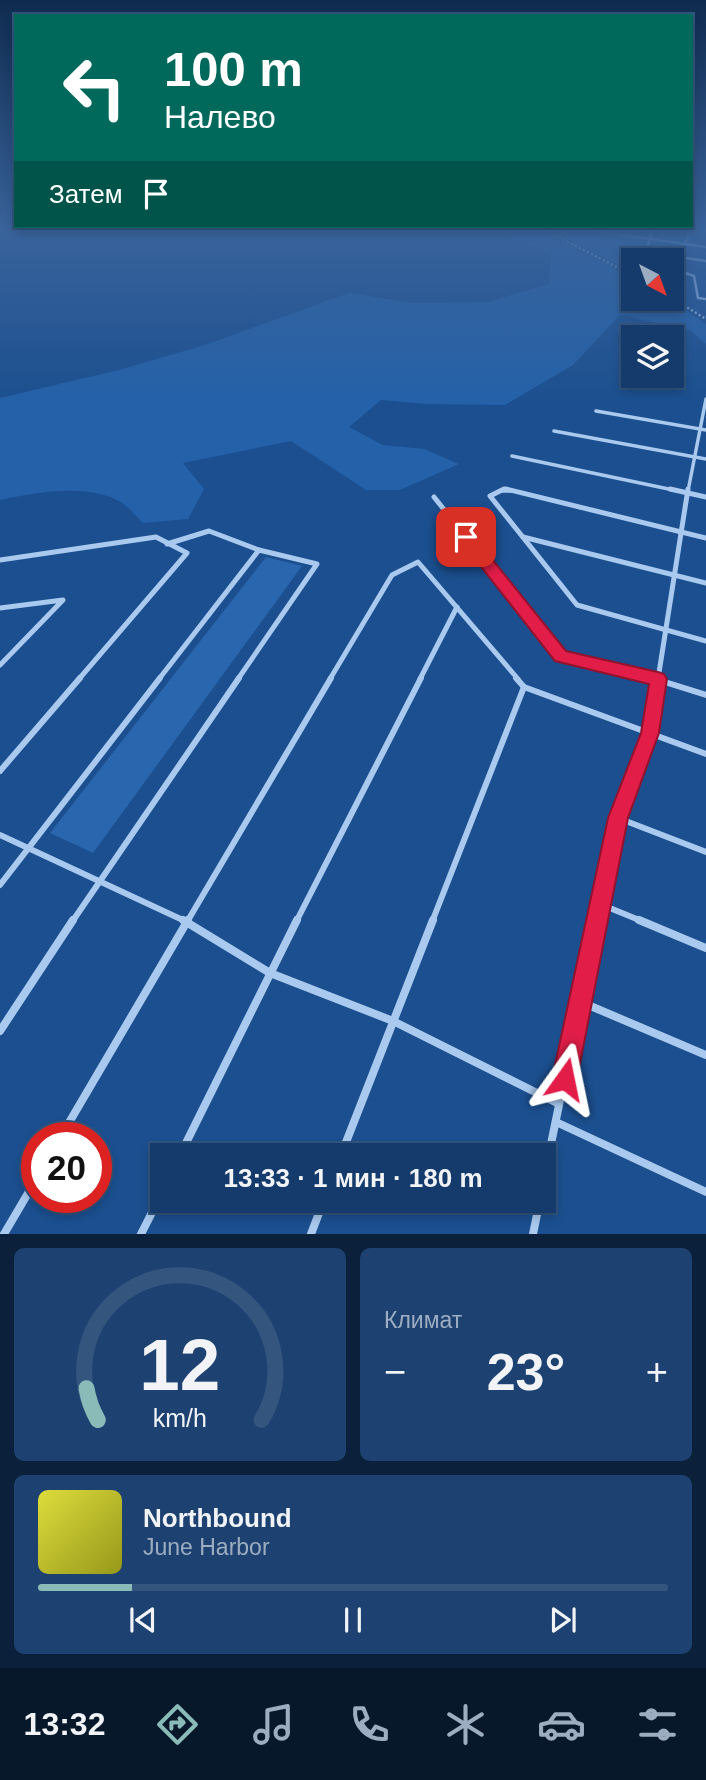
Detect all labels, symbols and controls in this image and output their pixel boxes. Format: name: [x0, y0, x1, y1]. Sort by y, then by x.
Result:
icon: left: [49, 42, 140, 133]
text: 100 m: [164, 42, 303, 96]
text: Налево: [164, 99, 276, 135]
icon: arrive: [137, 175, 175, 213]
text: Затем: [49, 179, 123, 209]
north arrow: [621, 248, 684, 312]
map controls: [621, 248, 684, 388]
button: layers: [621, 325, 684, 388]
pin: [436, 507, 496, 567]
icon: arrive: [447, 518, 485, 556]
position arrow: [528, 1042, 602, 1116]
speed limit sign: 20: [21, 1122, 112, 1213]
text: 13:33 · 1 мин · 180 m: [223, 1163, 483, 1193]
text: Климат: [384, 1307, 462, 1333]
text: 12: [140, 1325, 220, 1406]
text: 23°: [487, 1343, 565, 1401]
text: −: [384, 1351, 406, 1393]
text: +: [646, 1351, 668, 1393]
text: km/h: [153, 1404, 207, 1432]
text: Northbound: [143, 1503, 292, 1533]
text: June Harbor: [143, 1534, 270, 1560]
icon: previous: [124, 1601, 162, 1639]
icon: pause: [334, 1601, 372, 1639]
icon: next: [544, 1601, 582, 1639]
icon: directions: [153, 1700, 202, 1749]
icon: music: [249, 1700, 298, 1749]
icon: phone: [345, 1700, 394, 1749]
icon: climate: [441, 1700, 490, 1749]
icon: car: [537, 1700, 586, 1749]
icon: filters: [633, 1700, 682, 1749]
text: 13:32: [24, 1706, 105, 1742]

